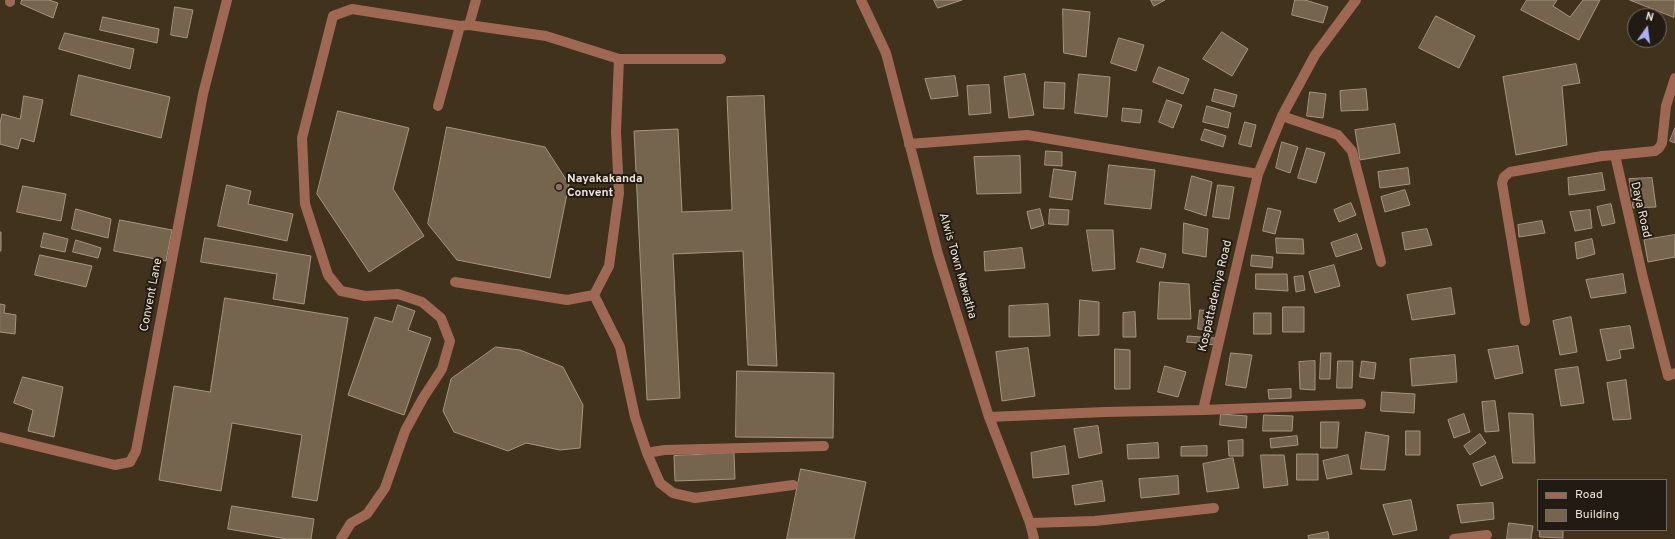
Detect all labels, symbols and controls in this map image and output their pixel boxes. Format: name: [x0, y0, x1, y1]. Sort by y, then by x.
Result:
north arrow: [1627, 8, 1667, 48]
text: N: [1644, 10, 1655, 25]
place label: Nayakakanda Convent: [567, 173, 643, 201]
street label: Daya Road: [1627, 180, 1653, 240]
marker: Nayakakanda Convent: [554, 182, 564, 192]
street label: Alwis Town Mawatha: [935, 211, 979, 321]
street label: Kospattadeniya Road: [1196, 239, 1236, 353]
street label: Convent Lane: [138, 257, 166, 333]
legend: [1537, 479, 1667, 531]
text: Road: [1575, 487, 1603, 503]
text: Building: [1575, 507, 1619, 523]

